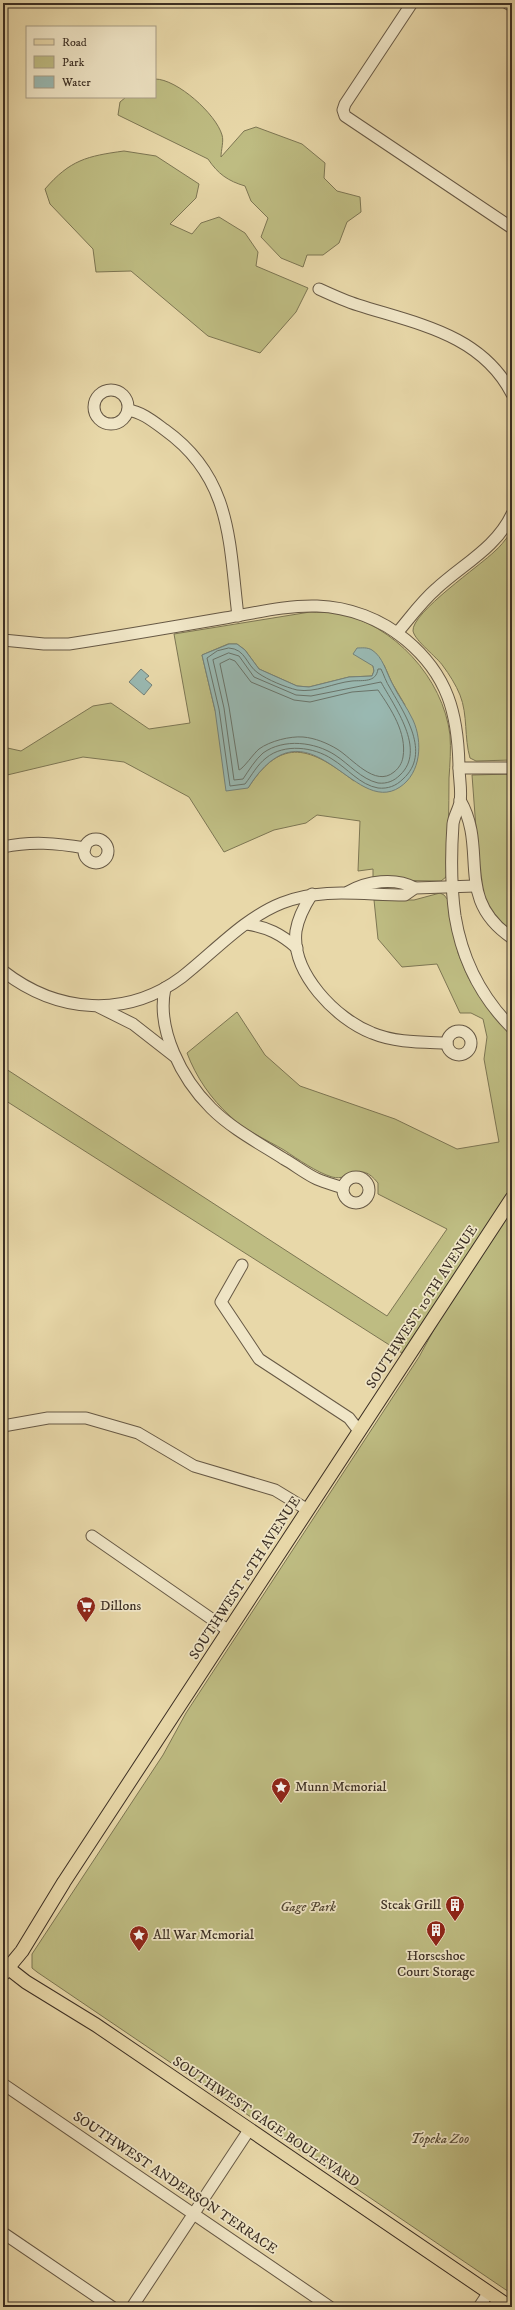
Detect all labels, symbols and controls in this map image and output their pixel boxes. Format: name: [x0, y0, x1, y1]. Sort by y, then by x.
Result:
legend: [26, 26, 156, 98]
text: Road: [62, 35, 87, 50]
text: Park: [62, 55, 84, 70]
text: Water: [61, 75, 91, 90]
street label: SOUTHWEST 10TH AVENUE: [362, 1222, 482, 1392]
street label: SOUTHWEST 10TH AVENUE: [185, 1493, 305, 1663]
supermarket icon: Dillons: [75, 1595, 97, 1623]
place label: Dillons: [100, 1597, 142, 1615]
place icon: Munn Memorial: [270, 1776, 292, 1804]
place label: Munn Memorial: [295, 1778, 387, 1796]
building icon: Steak Grill: [444, 1894, 466, 1922]
place label: Steak Grill: [380, 1896, 442, 1914]
park label: Gage Park: [280, 1898, 336, 1916]
building icon: Horseshoe Court Storage: [425, 1919, 447, 1947]
place icon: All War Memorial: [128, 1924, 150, 1952]
place label: All War Memorial: [153, 1926, 255, 1944]
place label: Horseshoe Court Storage: [397, 1947, 475, 1981]
street label: SOUTHWEST GAGE BOULEVARD: [169, 2053, 363, 2191]
street label: SOUTHWEST ANDERSON TERRACE: [69, 2108, 281, 2258]
park label: Topeka Zoo: [411, 2130, 469, 2148]

